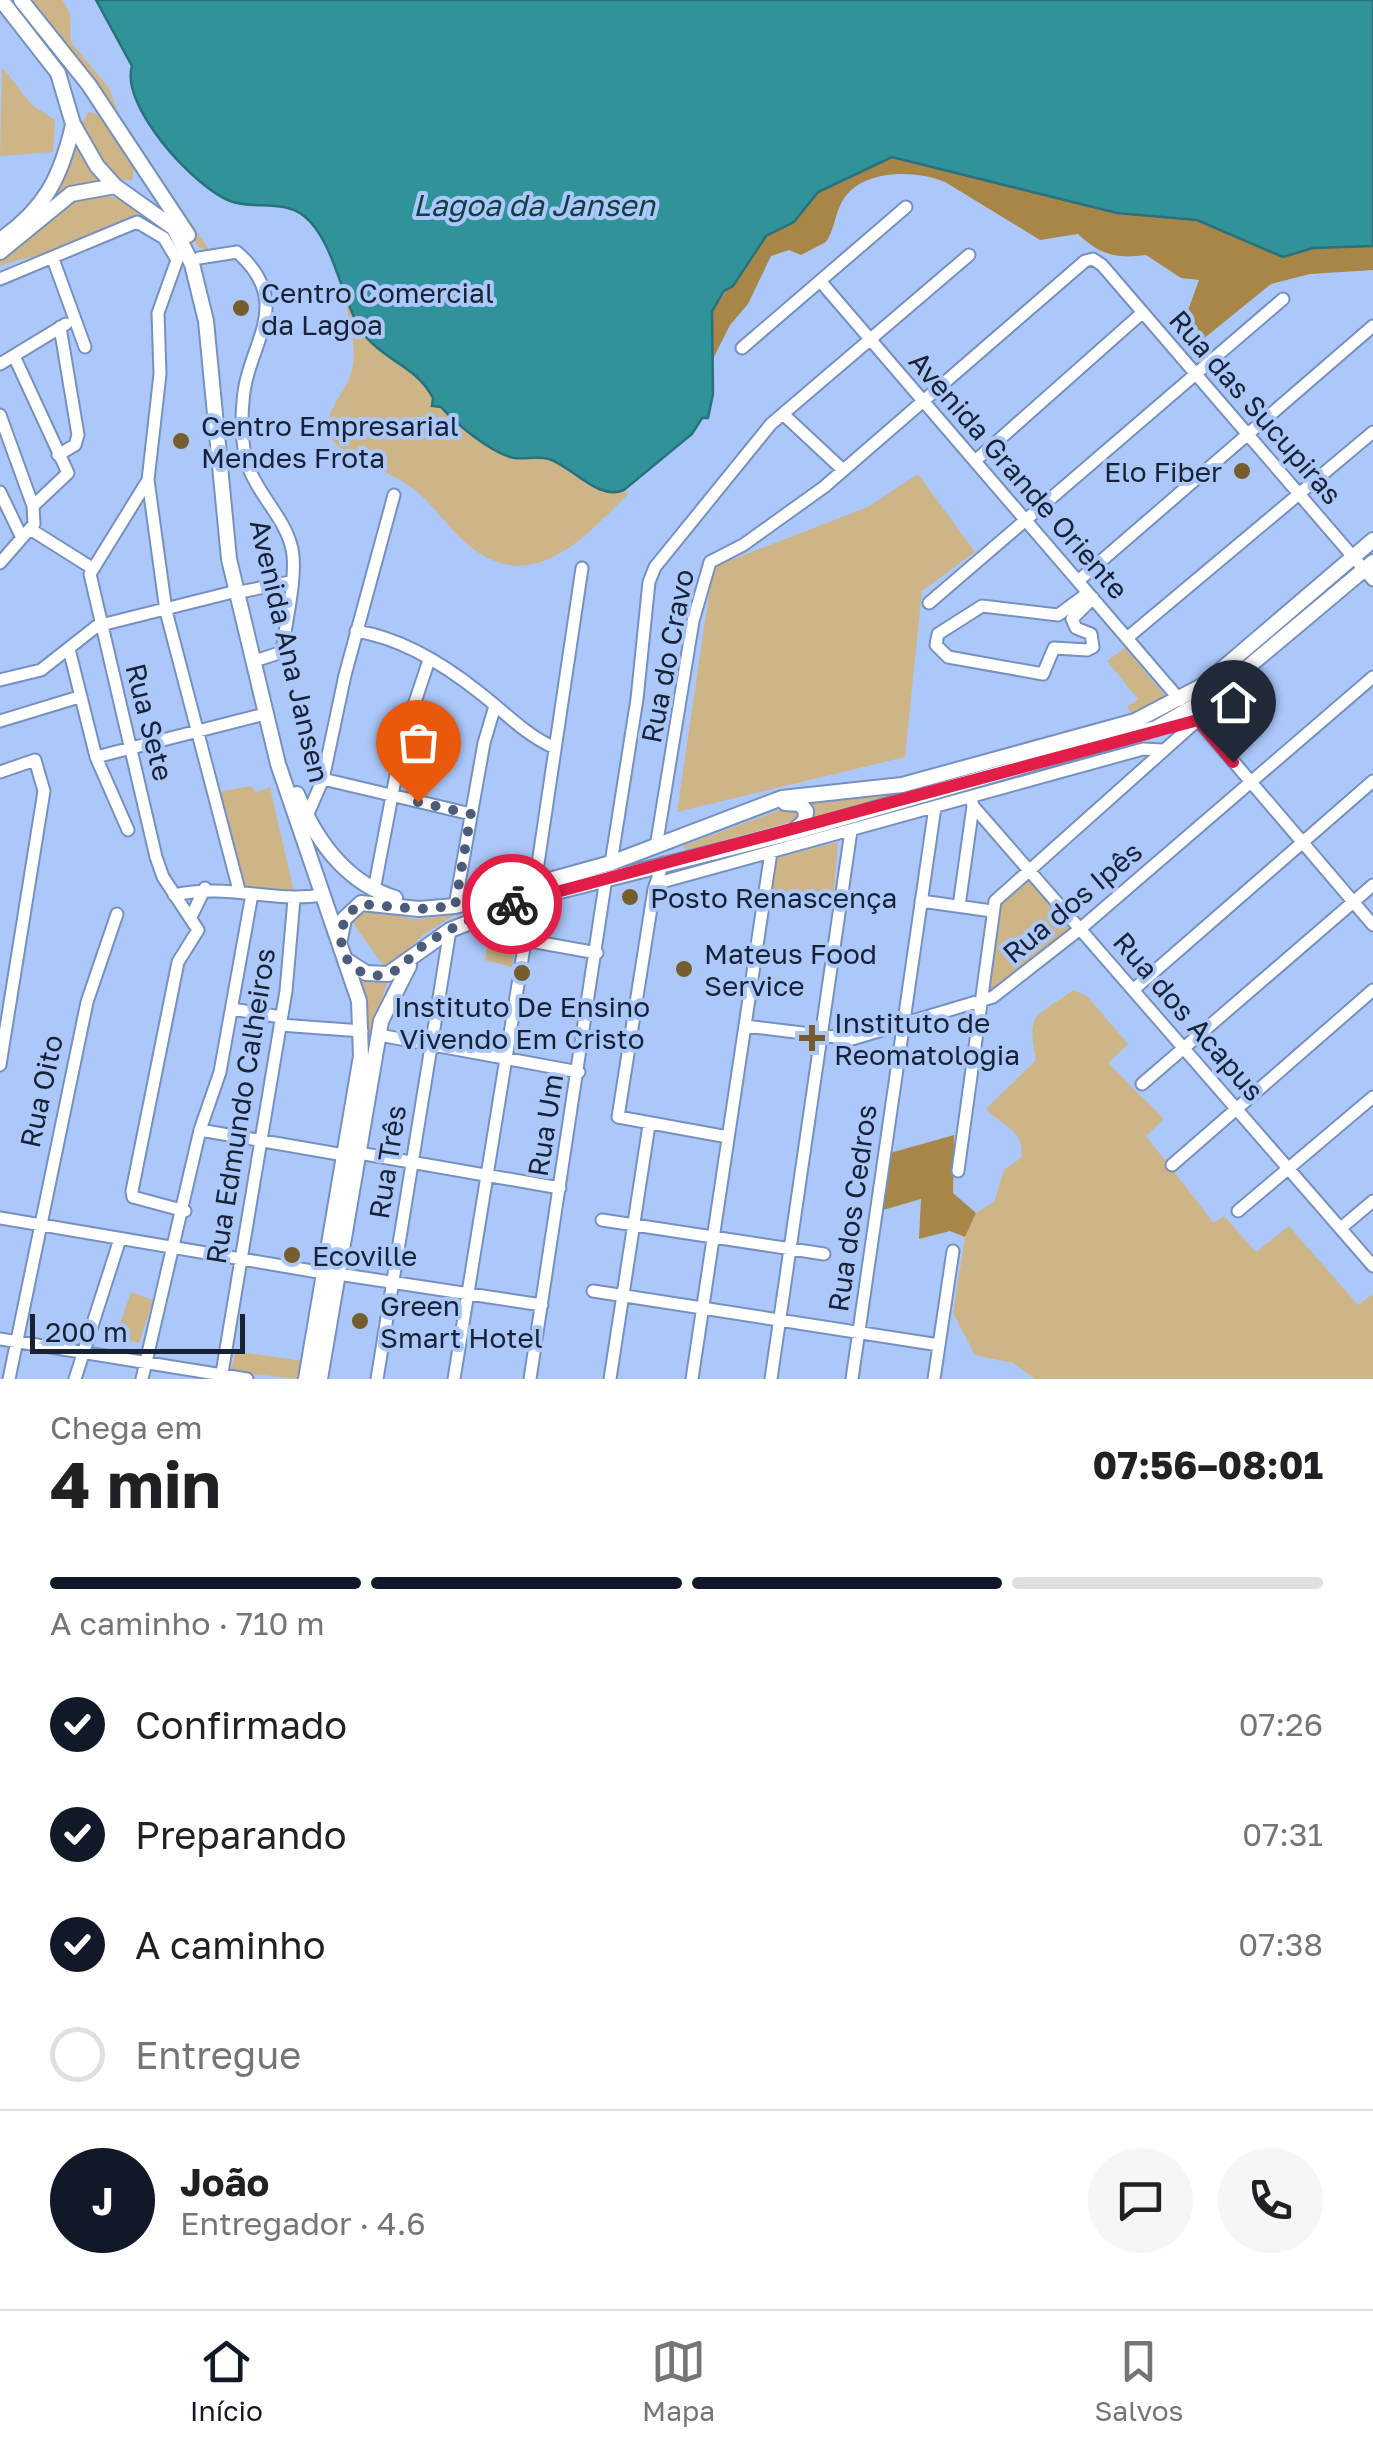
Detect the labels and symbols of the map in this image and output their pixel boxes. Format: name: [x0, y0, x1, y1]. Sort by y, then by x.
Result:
water label: Lagoa da Jansen: [413, 187, 657, 223]
place label: Centro Comercial da Lagoa: [261, 276, 494, 341]
marker: Centro Comercial da Lagoa: [230, 297, 252, 319]
street label: Rua das Sucupiras: [1163, 303, 1349, 511]
street label: Avenida Grande Oriente: [903, 345, 1135, 605]
place label: Centro Empresarial Mendes Frota: [201, 409, 459, 474]
marker: Centro Empresarial Mendes Frota: [170, 430, 192, 452]
place label: Elo Fiber: [1104, 455, 1222, 488]
marker: Elo Fiber: [1231, 460, 1253, 482]
street label: Avenida Ana Jansen: [244, 516, 336, 786]
street label: Rua do Cravo: [634, 566, 700, 746]
street label: Rua Sete: [119, 660, 181, 784]
pin: [1191, 660, 1276, 763]
pin: [376, 700, 461, 803]
street label: Rua dos Ipês: [996, 834, 1148, 970]
courier: [462, 854, 562, 954]
place label: Posto Renascença: [650, 881, 897, 914]
marker: Posto Renascença: [619, 886, 641, 908]
street label: Rua dos Acapus: [1107, 925, 1271, 1107]
place label: Mateus Food Service: [704, 937, 877, 1002]
street label: Rua Edmundo Calheiros: [199, 946, 281, 1266]
marker: Mateus Food Service: [673, 958, 695, 980]
marker: Instituto De Ensino Vivendo Em Cristo: [511, 962, 533, 984]
place label: Instituto De Ensino Vivendo Em Cristo: [394, 990, 650, 1055]
place label: Instituto de Reomatologia: [834, 1006, 1020, 1071]
marker: Instituto de Reomatologia: [799, 1025, 825, 1051]
street label: Rua Oito: [13, 1032, 69, 1150]
street label: Rua Um: [521, 1071, 569, 1179]
street label: Rua dos Cedros: [821, 1102, 883, 1314]
street label: Rua Três: [362, 1103, 412, 1221]
place label: Ecoville: [312, 1239, 417, 1272]
marker: Ecoville: [281, 1244, 303, 1266]
place label: Green Smart Hotel: [380, 1289, 543, 1354]
scale bar: [30, 1309, 245, 1354]
marker: Green Smart Hotel: [349, 1310, 371, 1332]

